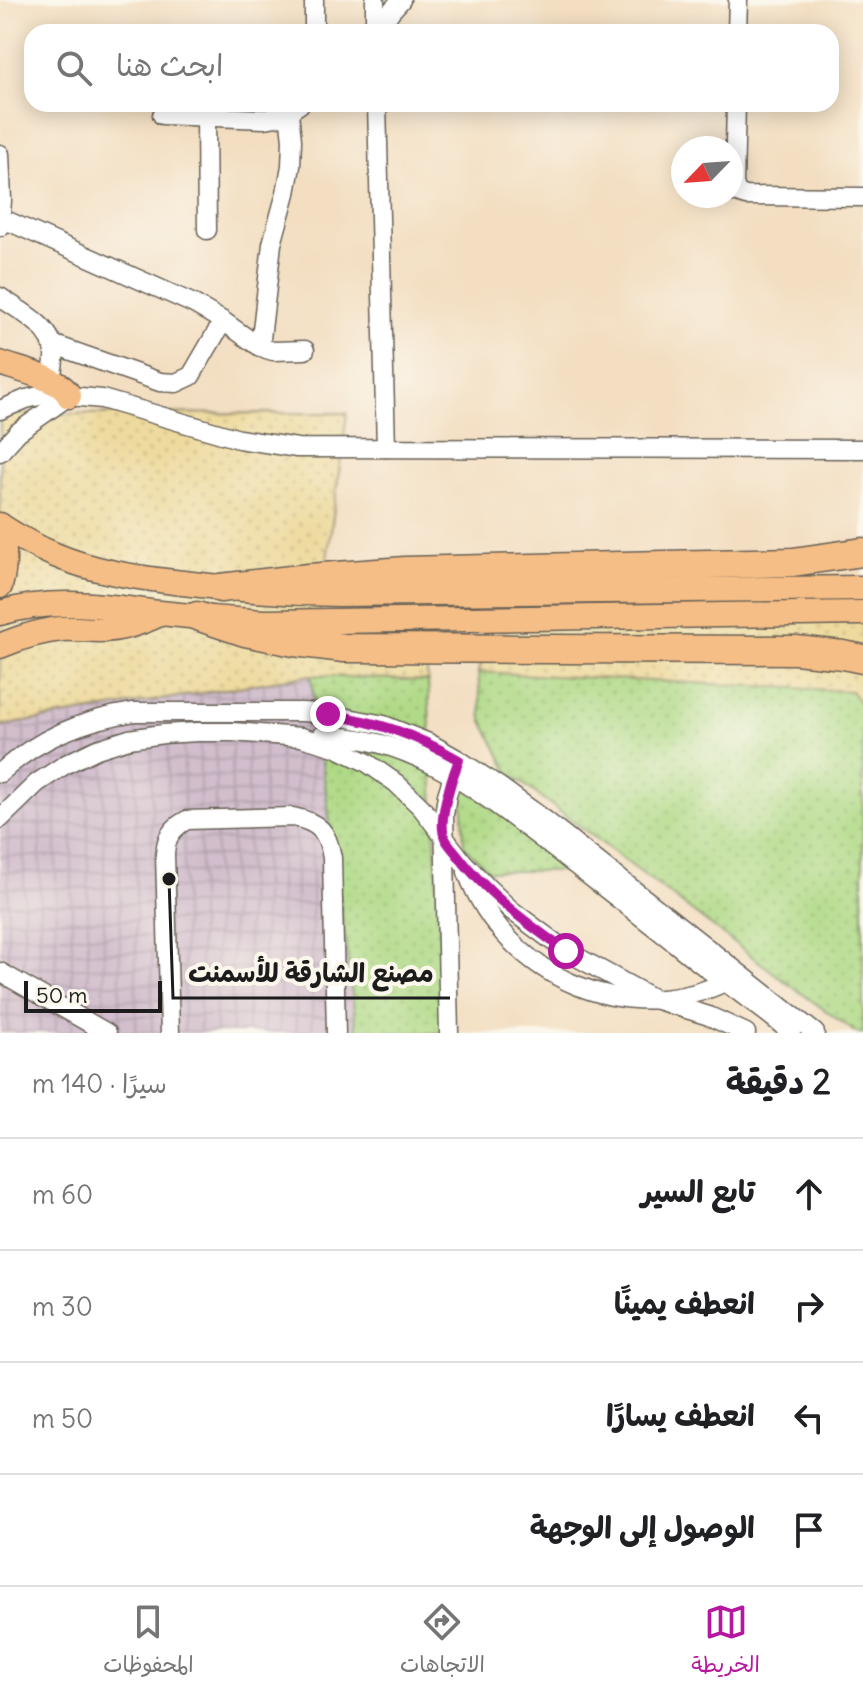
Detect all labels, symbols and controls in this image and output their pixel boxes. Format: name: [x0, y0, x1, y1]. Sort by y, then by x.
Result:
search box: [24, 24, 839, 112]
icon: search: [52, 46, 96, 90]
text: ابحث هنا: [116, 46, 223, 84]
north arrow: [671, 136, 743, 208]
route end: [310, 696, 346, 732]
route start: [548, 933, 584, 969]
callout: مصنع الشارقة للأسمنت: [173, 948, 450, 998]
text: مصنع الشارقة للأسمنت: [188, 955, 434, 992]
scale bar: [24, 977, 162, 1013]
text: 50 m: [36, 981, 88, 1009]
text: 2 دقيقة: [726, 1060, 831, 1103]
text: سيرًا · 140 m: [32, 1067, 167, 1100]
text: تابع السير: [641, 1172, 755, 1210]
icon: ahead: [787, 1172, 831, 1216]
text: 60 m: [32, 1178, 93, 1211]
text: انعطف يمينًا: [614, 1284, 755, 1322]
icon: right: [787, 1284, 831, 1328]
text: 30 m: [32, 1290, 93, 1323]
text: انعطف يسارًا: [606, 1396, 755, 1434]
icon: left: [787, 1396, 831, 1440]
text: 50 m: [32, 1402, 93, 1435]
text: الوصول إلى الوجهة: [530, 1508, 755, 1546]
icon: arrive: [787, 1508, 831, 1552]
tab: المحفوظات: [103, 1600, 194, 1684]
tab: الاتجاهات: [400, 1600, 485, 1684]
tab: الخريطة: [691, 1600, 760, 1684]

